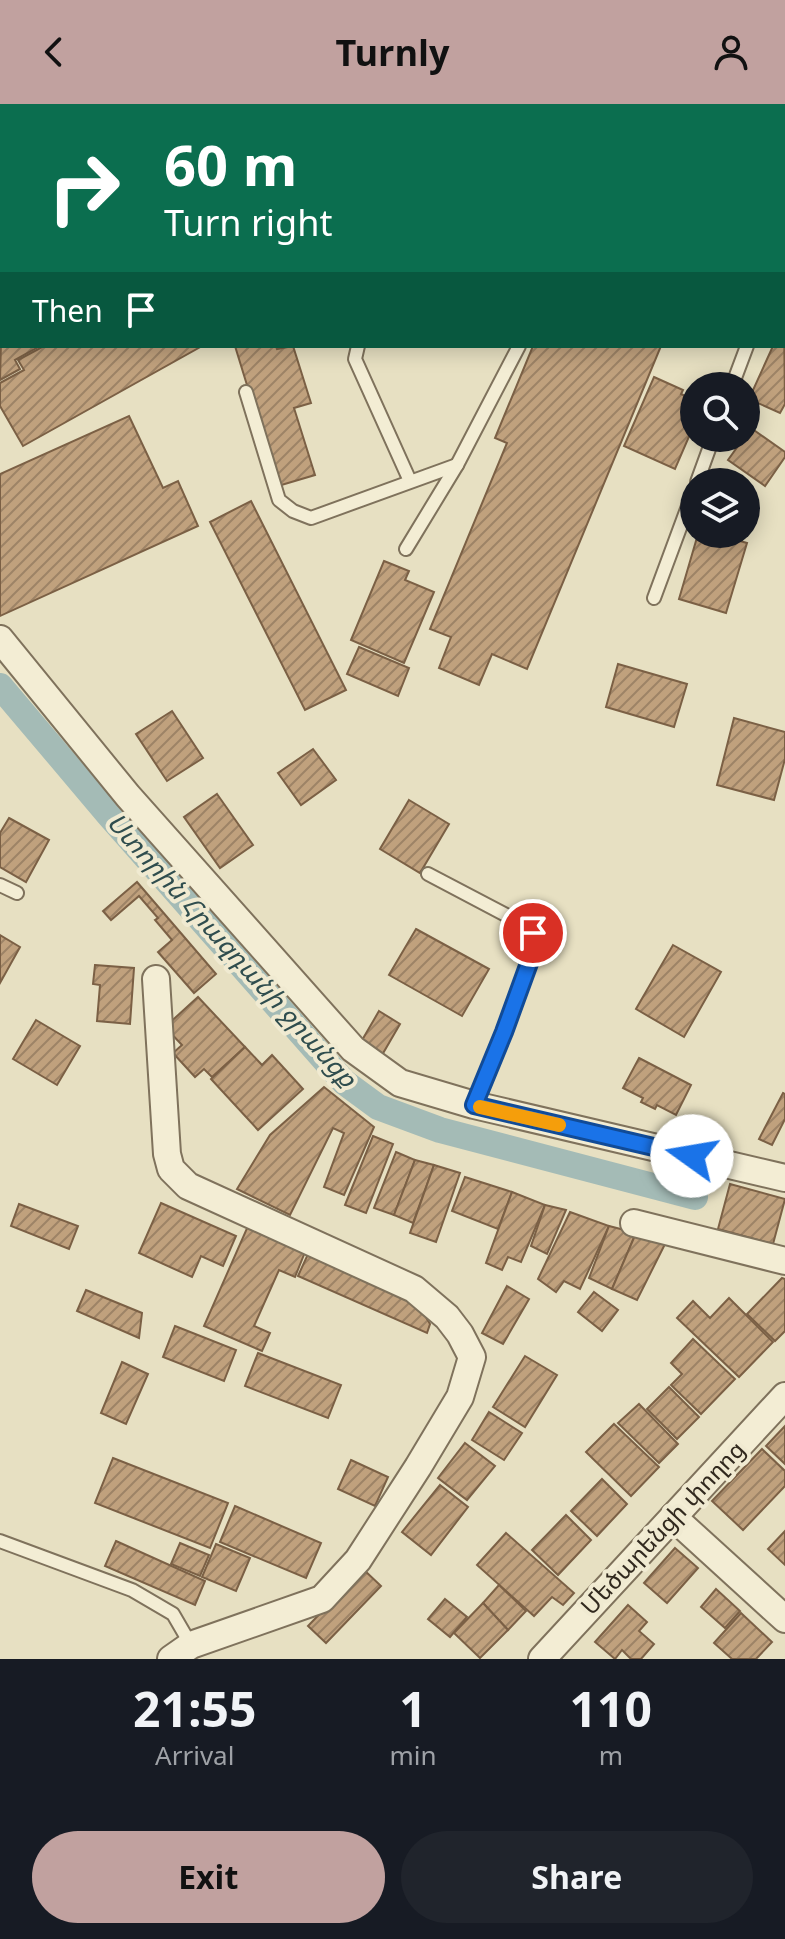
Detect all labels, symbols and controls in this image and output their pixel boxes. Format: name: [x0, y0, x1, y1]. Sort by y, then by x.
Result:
text: Turnly: [335, 28, 450, 77]
icon: back: [32, 30, 76, 74]
icon: person: [709, 30, 753, 74]
text: 60 m: [164, 126, 298, 202]
icon: right: [32, 136, 136, 240]
text: Turn right: [164, 198, 332, 247]
icon: arrive: [119, 288, 163, 332]
text: Then: [32, 290, 103, 331]
map controls: [680, 372, 760, 548]
button: search: [680, 372, 760, 452]
button: layers: [680, 468, 760, 548]
water label: Ստորին Հրազդանի ջրանցք: [100, 804, 367, 1096]
pin: [499, 899, 567, 967]
icon: arrive: [511, 911, 555, 955]
position arrow: [650, 1114, 734, 1198]
street label: Մեծարենցի փողոց: [572, 1433, 751, 1621]
text: 21:55: [133, 1676, 257, 1741]
text: 1: [399, 1676, 427, 1741]
text: 110: [570, 1676, 652, 1741]
text: Arrival: [155, 1737, 234, 1773]
text: min: [390, 1737, 437, 1773]
text: m: [599, 1737, 623, 1773]
button: Exit: [32, 1831, 385, 1923]
button: Share: [401, 1831, 753, 1923]

